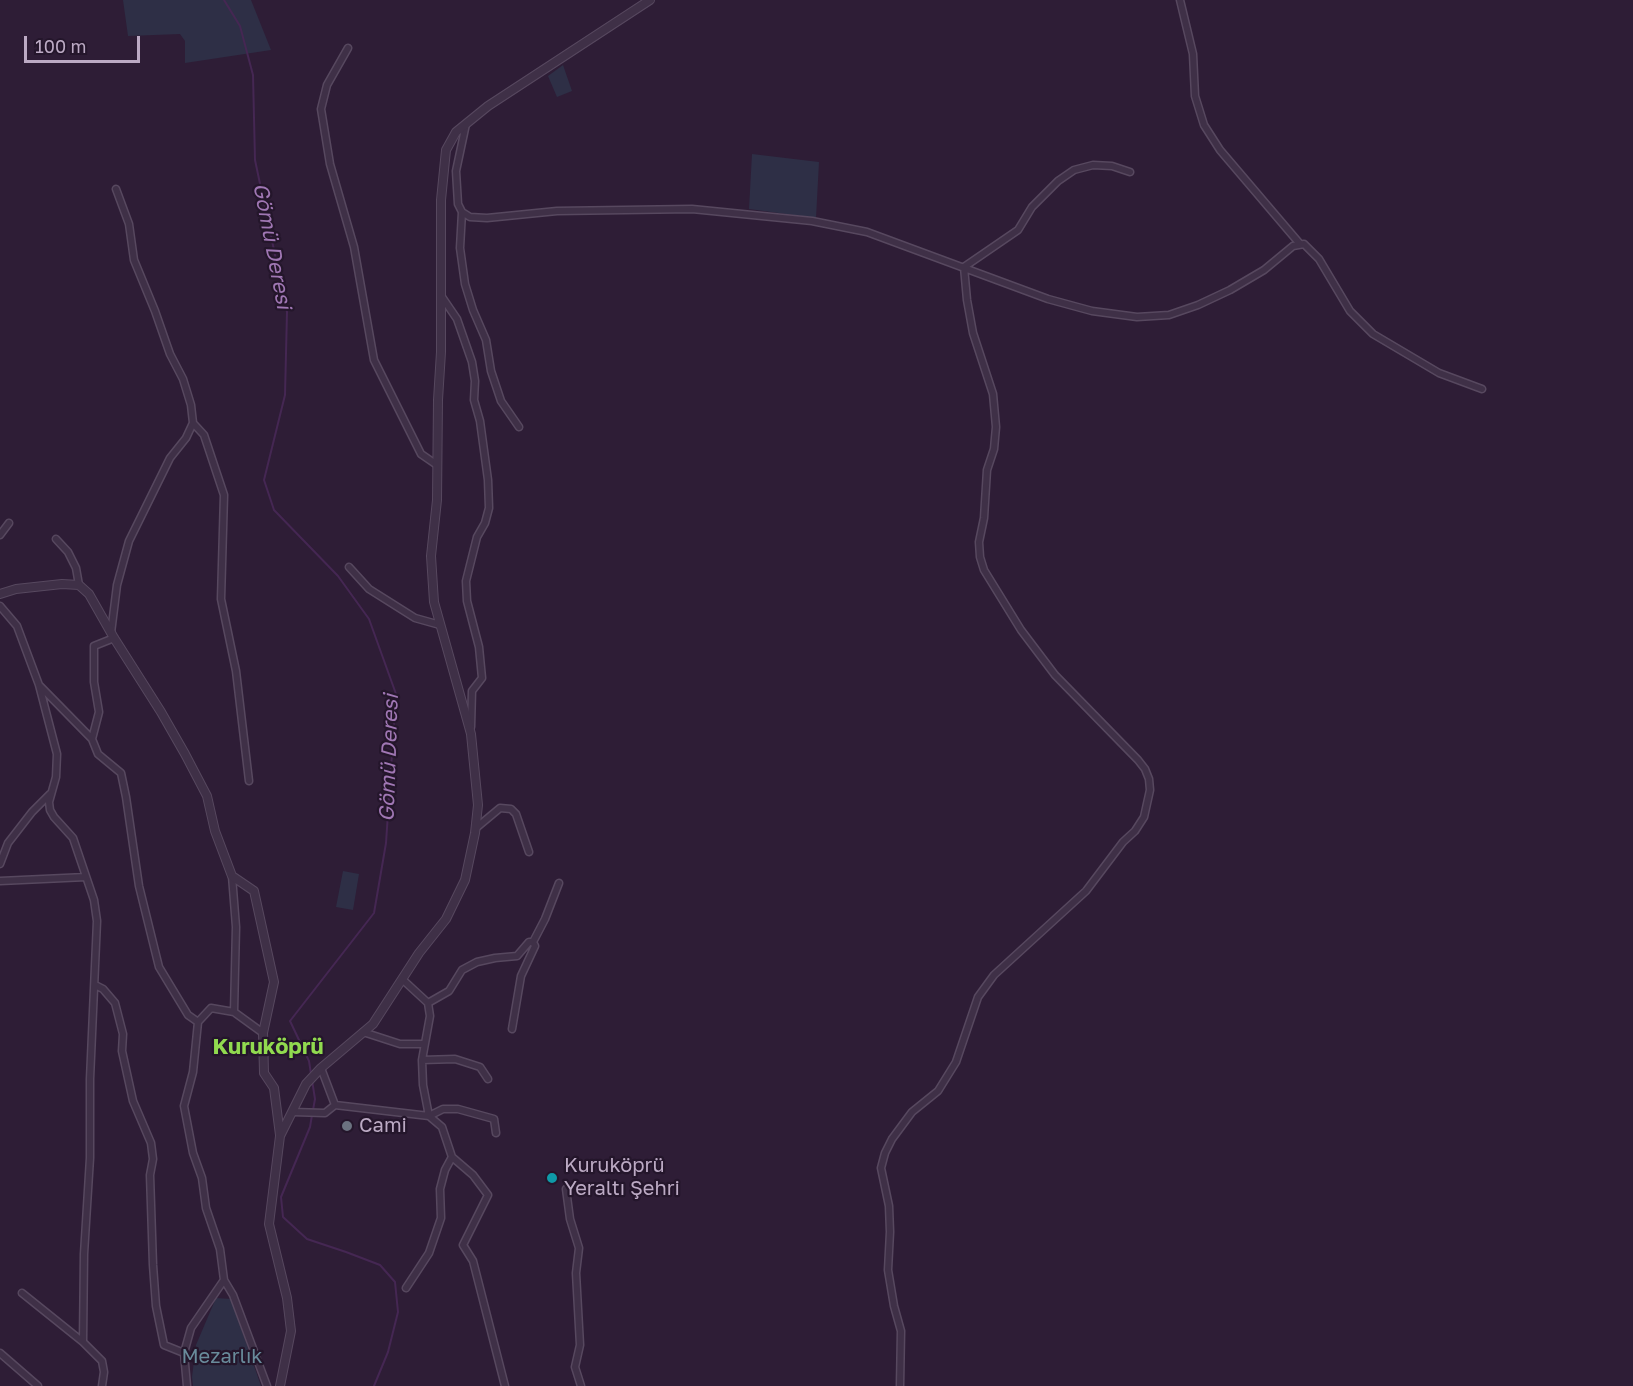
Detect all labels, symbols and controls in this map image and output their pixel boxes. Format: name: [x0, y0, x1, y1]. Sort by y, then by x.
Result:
scale bar: [27, 24, 142, 62]
text: 100 m: [35, 35, 86, 57]
water label: Gömü Deresi: [247, 181, 297, 311]
water label: Gömü Deresi: [374, 694, 404, 822]
district label: Kuruköprü: [212, 1034, 324, 1060]
place label: Cami: [359, 1114, 407, 1138]
marker: Cami: [340, 1119, 354, 1133]
place label: Kuruköprü Yeraltı Şehri: [564, 1154, 680, 1201]
marker: Kuruköprü Yeraltı Şehri: [545, 1171, 559, 1185]
park label: Mezarlık: [181, 1345, 263, 1369]

